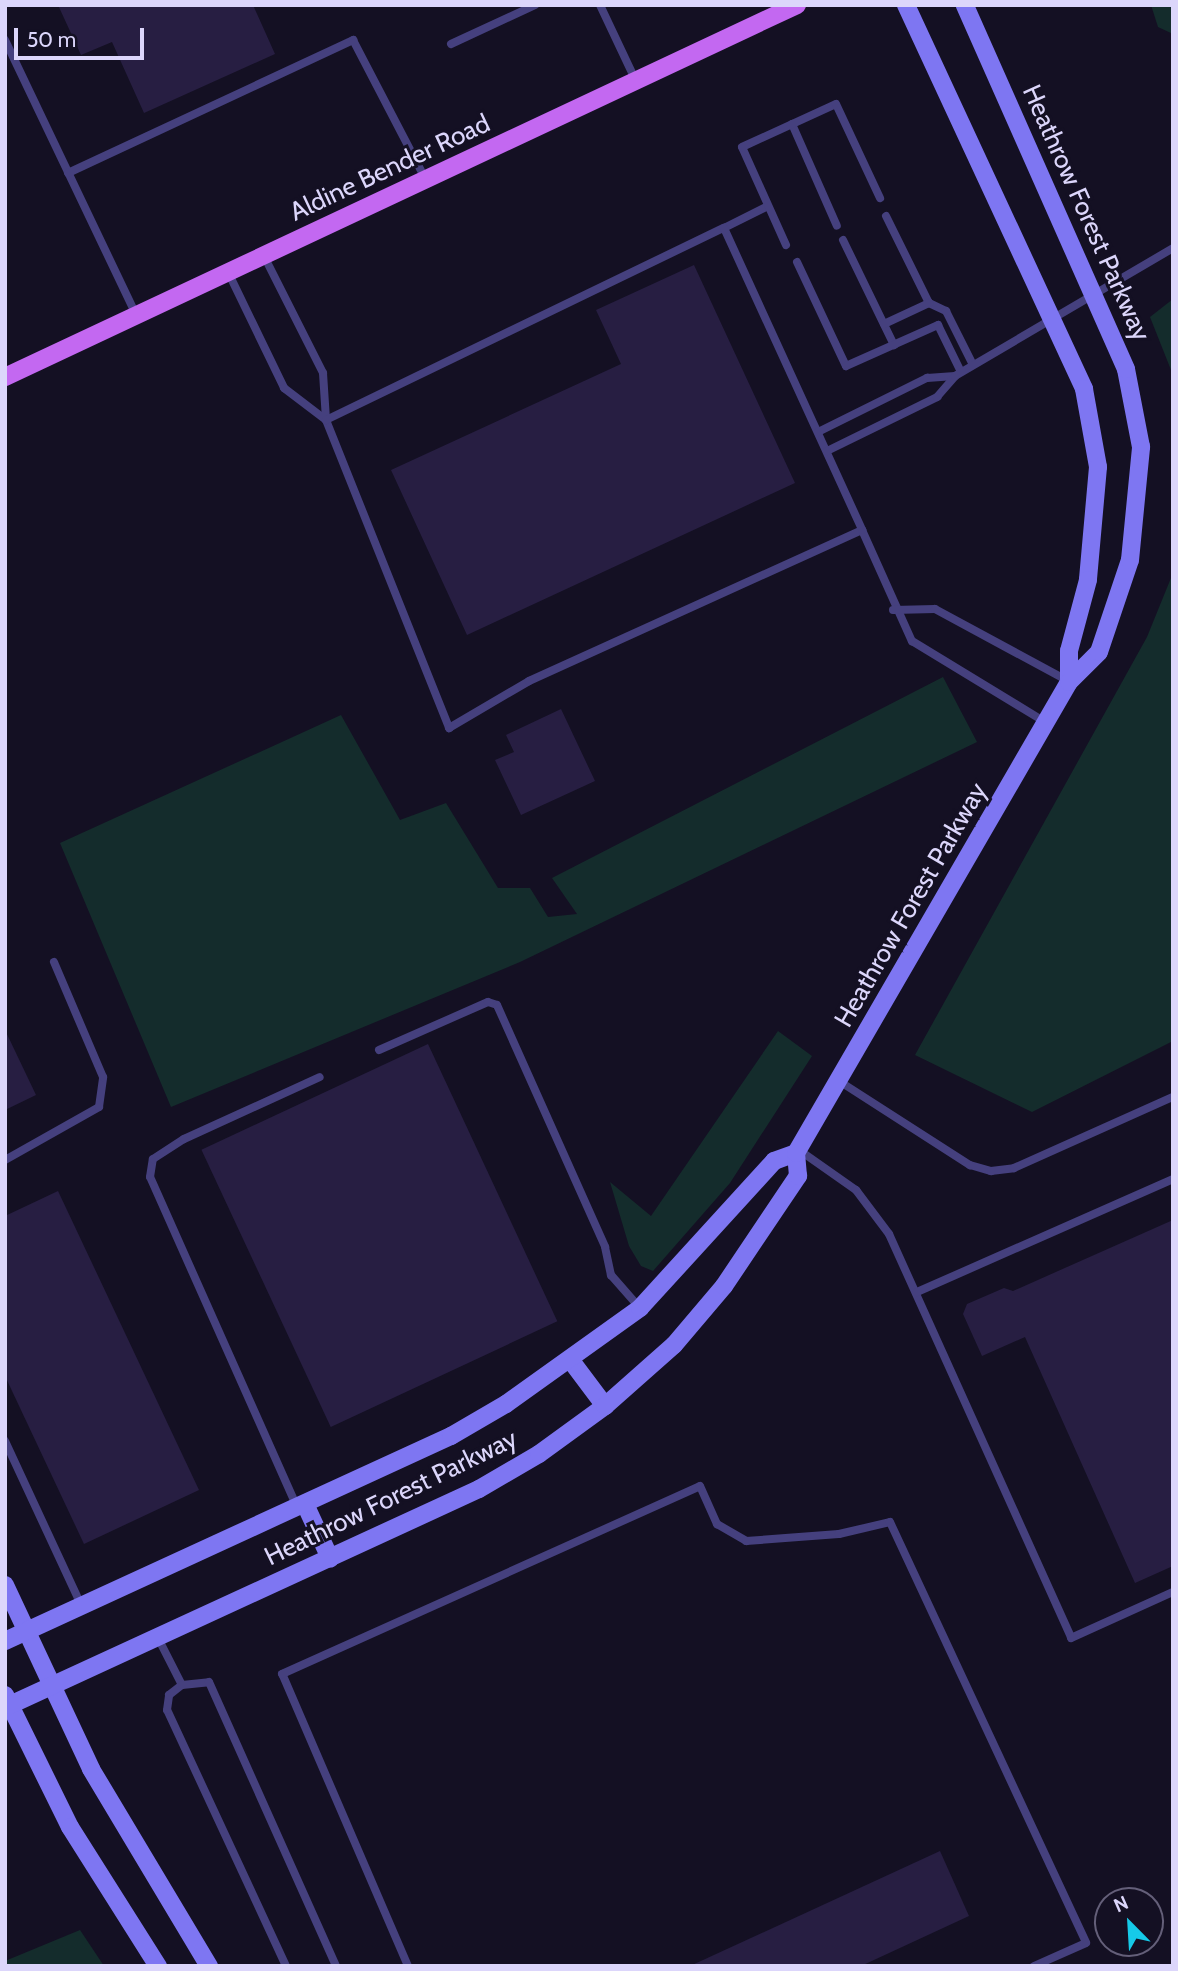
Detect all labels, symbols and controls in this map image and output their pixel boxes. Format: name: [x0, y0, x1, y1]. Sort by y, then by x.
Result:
scale bar: [18, 14, 147, 58]
text: 50 m: [27, 27, 76, 52]
street label: Heathrow Forest Parkway: [1015, 80, 1157, 346]
street label: Aldine Bender Road: [285, 108, 495, 228]
street label: Heathrow Forest Parkway: [828, 777, 994, 1033]
street label: Heathrow Forest Parkway: [260, 1423, 522, 1573]
north arrow: [1094, 1887, 1164, 1957]
text: N: [1110, 1891, 1132, 1917]

